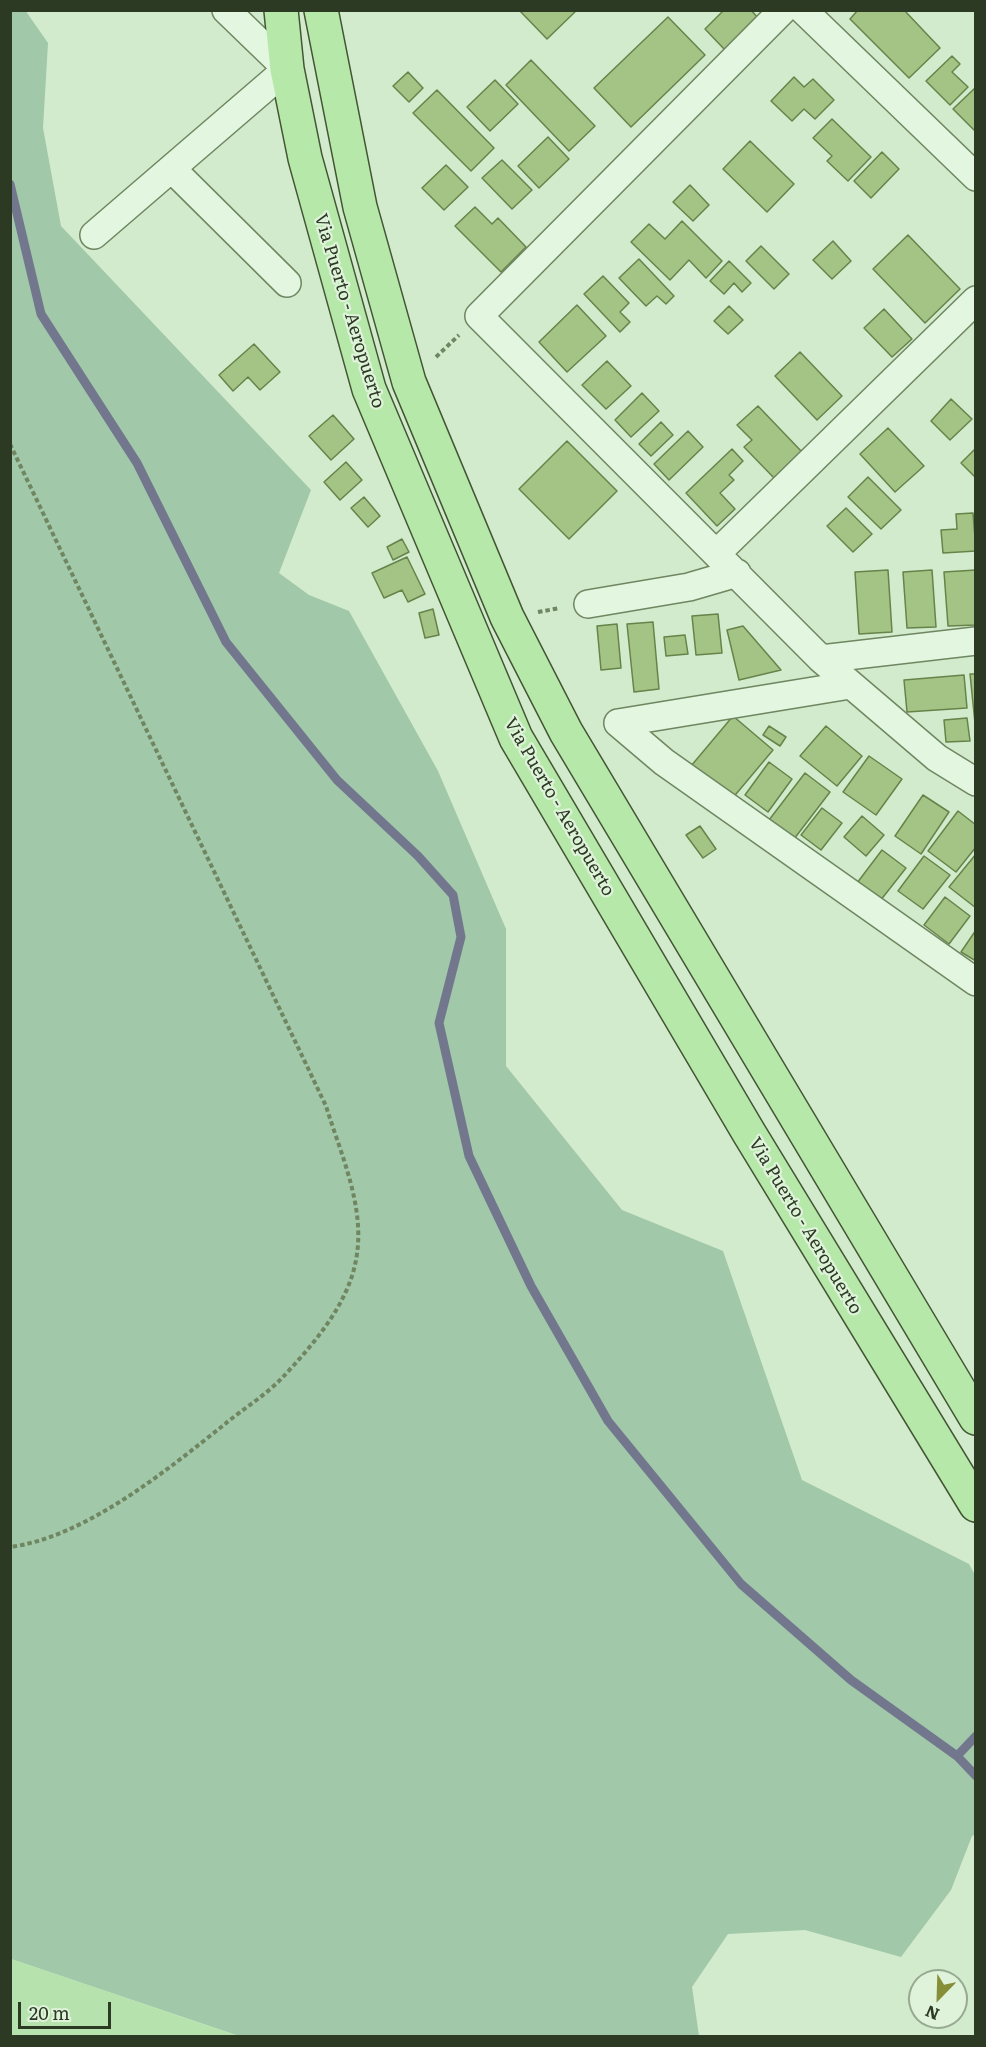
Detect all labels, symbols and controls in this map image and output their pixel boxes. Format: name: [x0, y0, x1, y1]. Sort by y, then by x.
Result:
street label: Via Puerto - Aeropuerto: [309, 211, 389, 411]
street label: Via Puerto - Aeropuerto: [499, 714, 619, 900]
street label: Via Puerto - Aeropuerto: [744, 1134, 866, 1318]
north arrow: [908, 1969, 968, 2029]
scale bar: [21, 1990, 114, 2028]
text: 20 m: [29, 1999, 70, 2026]
text: N: [921, 2000, 943, 2027]

